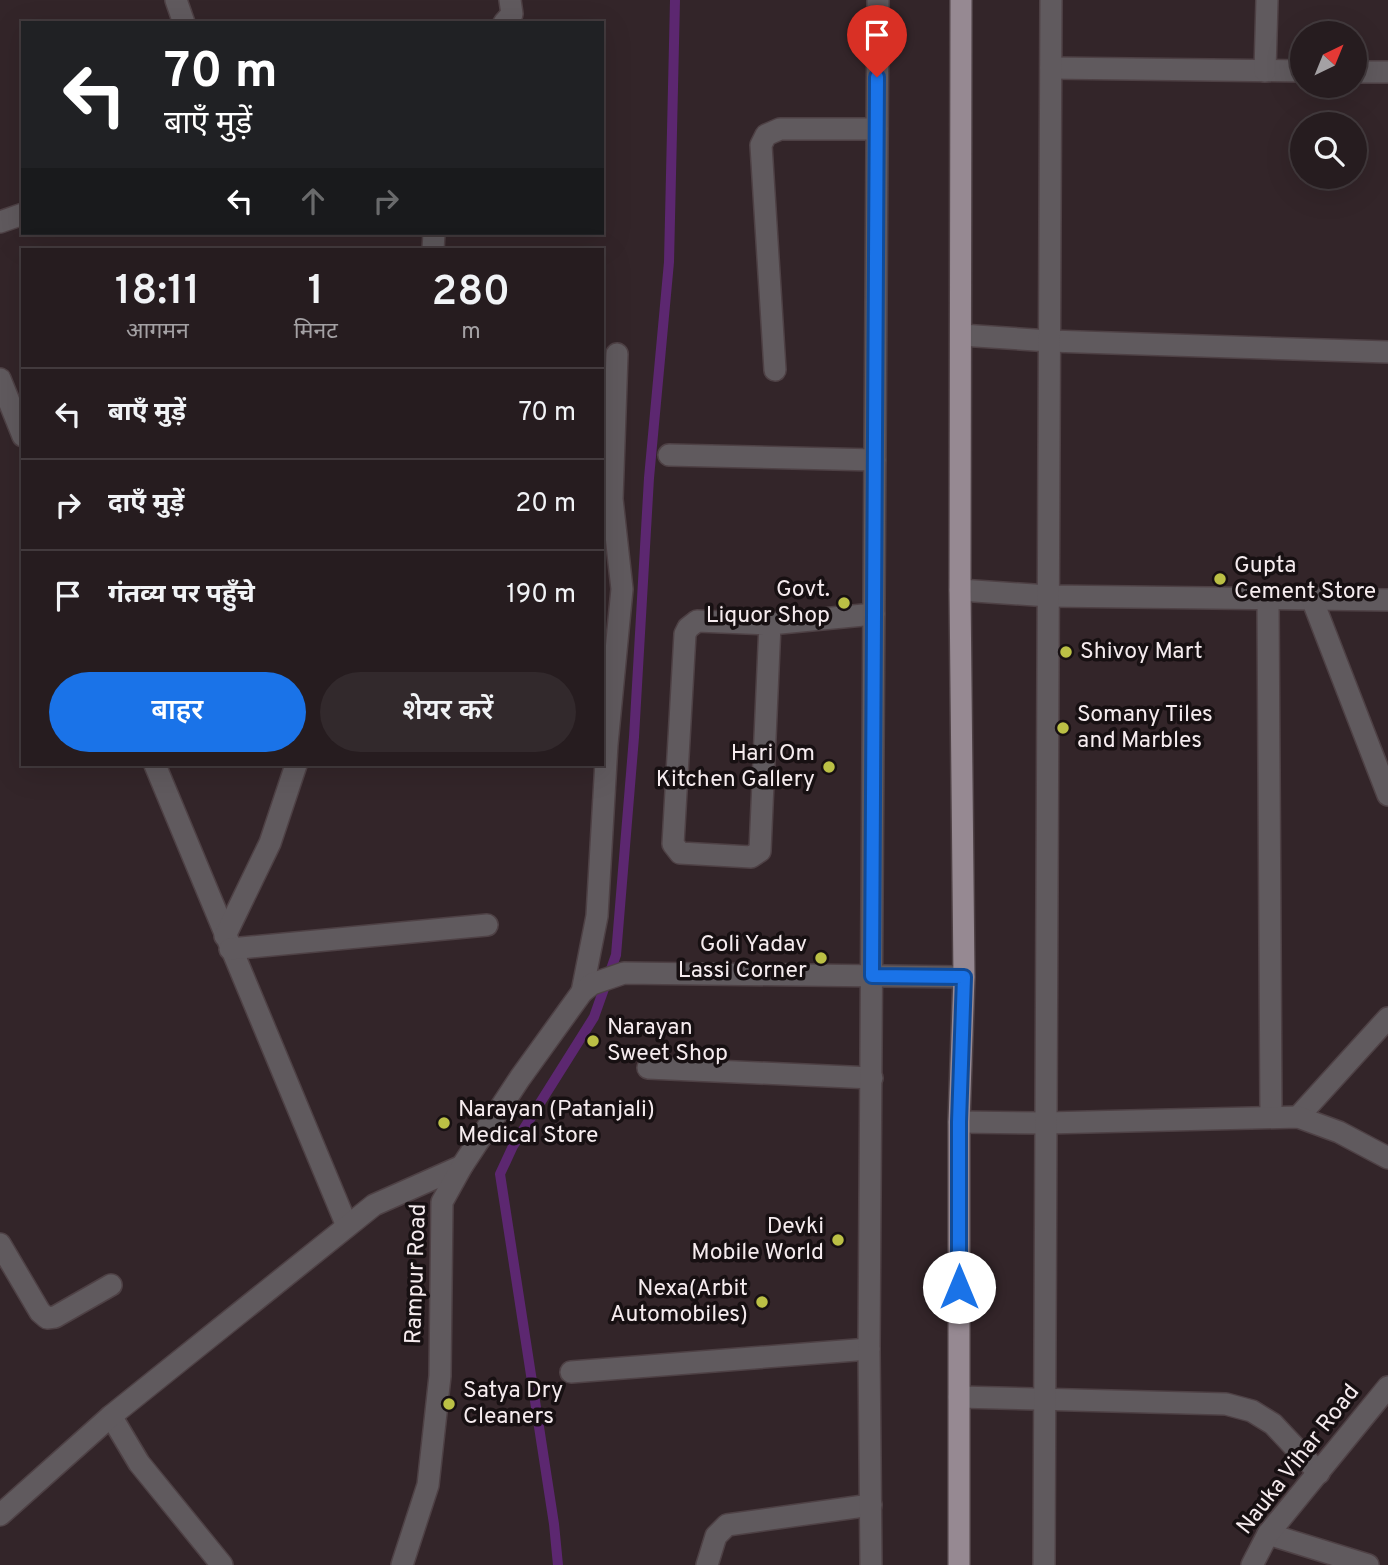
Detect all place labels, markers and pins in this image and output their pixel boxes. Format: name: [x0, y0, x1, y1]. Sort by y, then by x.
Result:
pin: [847, 5, 907, 77]
place label: Gupta Cement Store: [1234, 552, 1376, 607]
marker: Gupta Cement Store: [1212, 571, 1228, 587]
place label: Govt. Liquor Shop: [706, 576, 830, 631]
marker: Govt. Liquor Shop: [836, 595, 852, 611]
place label: Shivoy Mart: [1080, 638, 1203, 667]
marker: Shivoy Mart: [1058, 644, 1074, 660]
place label: Somany Tiles and Marbles: [1077, 701, 1213, 756]
marker: Somany Tiles and Marbles: [1055, 720, 1071, 736]
place label: Hari Om Kitchen Gallery: [656, 740, 815, 795]
marker: Hari Om Kitchen Gallery: [821, 759, 837, 775]
place label: Goli Yadav Lassi Corner: [678, 931, 807, 986]
marker: Goli Yadav Lassi Corner: [813, 950, 829, 966]
place label: Narayan Sweet Shop: [607, 1014, 728, 1069]
marker: Narayan Sweet Shop: [585, 1033, 601, 1049]
place label: Narayan (Patanjali) Medical Store: [458, 1096, 655, 1151]
marker: Narayan (Patanjali) Medical Store: [436, 1115, 452, 1131]
place label: Devki Mobile World: [691, 1213, 824, 1268]
marker: Devki Mobile World: [830, 1232, 846, 1248]
place label: Nexa(Arbit Automobiles): [610, 1275, 748, 1330]
marker: Nexa(Arbit Automobiles): [754, 1294, 770, 1310]
place label: Satya Dry Cleaners: [463, 1377, 563, 1432]
marker: Satya Dry Cleaners: [441, 1396, 457, 1412]

